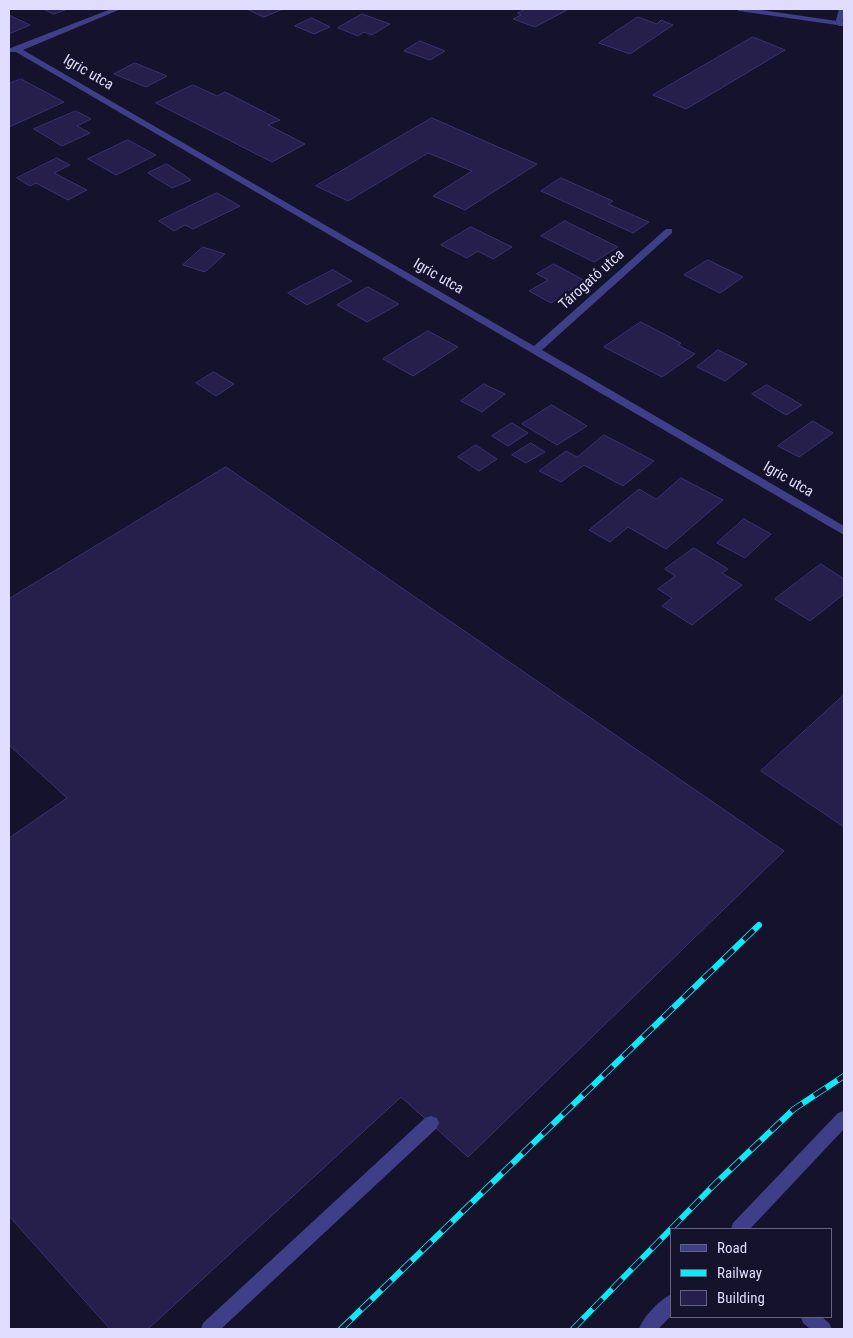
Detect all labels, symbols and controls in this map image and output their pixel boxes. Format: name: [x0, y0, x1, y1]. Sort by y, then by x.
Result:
street label: Igric utca: [60, 51, 116, 95]
street label: Tárogató utca: [556, 246, 628, 314]
street label: Igric utca: [410, 255, 466, 299]
street label: Igric utca: [760, 458, 816, 502]
legend: [670, 1228, 833, 1318]
text: Road: [717, 1239, 747, 1257]
text: Railway: [717, 1264, 762, 1282]
text: Building: [717, 1289, 765, 1307]

